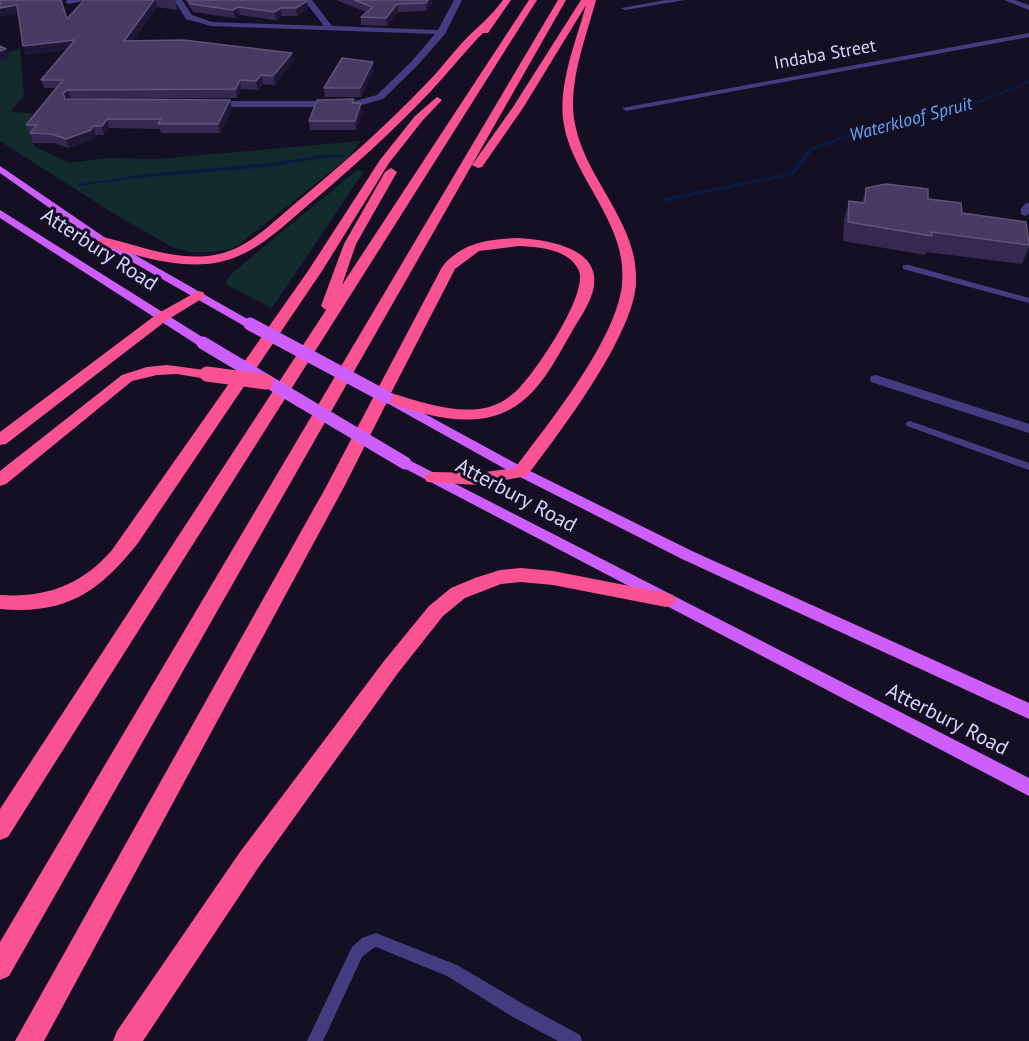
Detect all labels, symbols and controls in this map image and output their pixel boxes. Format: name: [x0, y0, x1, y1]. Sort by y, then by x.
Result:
street label: Indaba Street: [772, 35, 878, 75]
water label: Waterkloof Spruit: [847, 93, 975, 147]
street label: Atterbury Road: [36, 203, 162, 297]
street label: Atterbury Road: [451, 454, 581, 538]
street label: Atterbury Road: [882, 678, 1012, 762]

